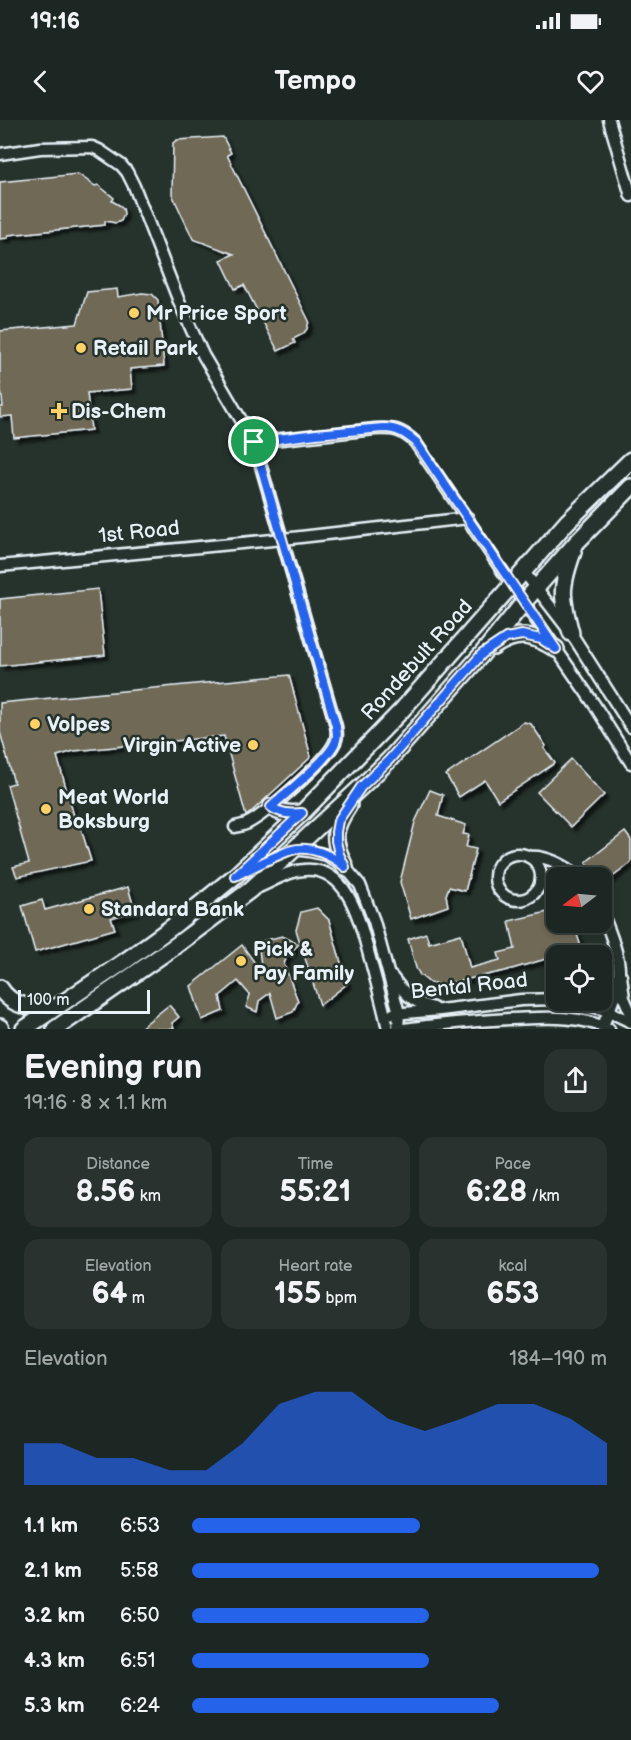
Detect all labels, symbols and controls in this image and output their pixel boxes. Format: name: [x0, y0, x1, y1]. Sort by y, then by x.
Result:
text: 19:16: [30, 8, 80, 35]
icon: back: [24, 65, 57, 98]
text: Tempo: [275, 65, 356, 97]
icon: heart: [574, 65, 607, 98]
place label: Mr Price Sport: [146, 301, 287, 326]
marker: Mr Price Sport: [127, 306, 141, 320]
place label: Retail Park: [93, 336, 198, 361]
marker: Retail Park: [74, 341, 88, 355]
place label: Dis-Chem: [71, 399, 166, 424]
marker: Dis-Chem: [52, 404, 66, 418]
pin: [228, 416, 279, 467]
icon: arrive: [237, 425, 270, 458]
street label: 1st Road: [97, 515, 181, 549]
street label: Rondebult Road: [356, 594, 478, 726]
place label: Volpes: [47, 712, 110, 737]
marker: Volpes: [28, 717, 42, 731]
place label: Virgin Active: [123, 733, 241, 758]
marker: Virgin Active: [246, 738, 260, 752]
place label: Meat World Boksburg: [58, 785, 169, 834]
marker: Meat World Boksburg: [39, 802, 53, 816]
north arrow: [546, 867, 612, 933]
map controls: [546, 867, 612, 1011]
place label: Standard Bank: [101, 897, 244, 922]
marker: Standard Bank: [82, 902, 96, 916]
place label: Pick & Pay Family: [253, 937, 354, 986]
button: locate: [546, 945, 612, 1011]
marker: Pick & Pay Family: [234, 954, 248, 968]
street label: Bental Road: [409, 967, 529, 1005]
scale bar: [18, 987, 150, 1014]
text: 100 m: [27, 991, 70, 1010]
text: Evening run: [24, 1048, 202, 1088]
button: share: [544, 1049, 607, 1112]
text: 19:16 · 8 × 1.1 km: [24, 1091, 167, 1115]
text: Distance: [86, 1155, 150, 1174]
text: Time: [298, 1155, 333, 1174]
text: Pace: [495, 1155, 531, 1174]
text: 8.56: [75, 1174, 136, 1210]
text: 55:21: [280, 1174, 351, 1210]
text: 6:28: [466, 1174, 527, 1210]
text: km: [136, 1187, 161, 1206]
text: /km: [527, 1187, 560, 1206]
text: Elevation: [85, 1257, 152, 1276]
text: Heart rate: [279, 1257, 352, 1276]
text: kcal: [498, 1257, 527, 1276]
text: 64: [91, 1276, 127, 1312]
text: 155: [274, 1276, 321, 1312]
text: 653: [486, 1276, 539, 1312]
text: m: [127, 1289, 145, 1308]
text: bpm: [321, 1289, 357, 1308]
text: Elevation: [24, 1347, 107, 1371]
text: 184–190 m: [509, 1347, 607, 1371]
text: 1.1 km: [24, 1514, 78, 1538]
text: 6:53: [120, 1514, 160, 1538]
text: 2.1 km: [24, 1559, 82, 1583]
text: 5:58: [120, 1559, 159, 1583]
text: 3.2 km: [24, 1604, 85, 1628]
text: 6:50: [120, 1604, 159, 1628]
text: 4.3 km: [24, 1649, 85, 1673]
text: 6:51: [120, 1649, 155, 1673]
text: 5.3 km: [24, 1694, 85, 1718]
text: 6:24: [120, 1694, 160, 1718]

